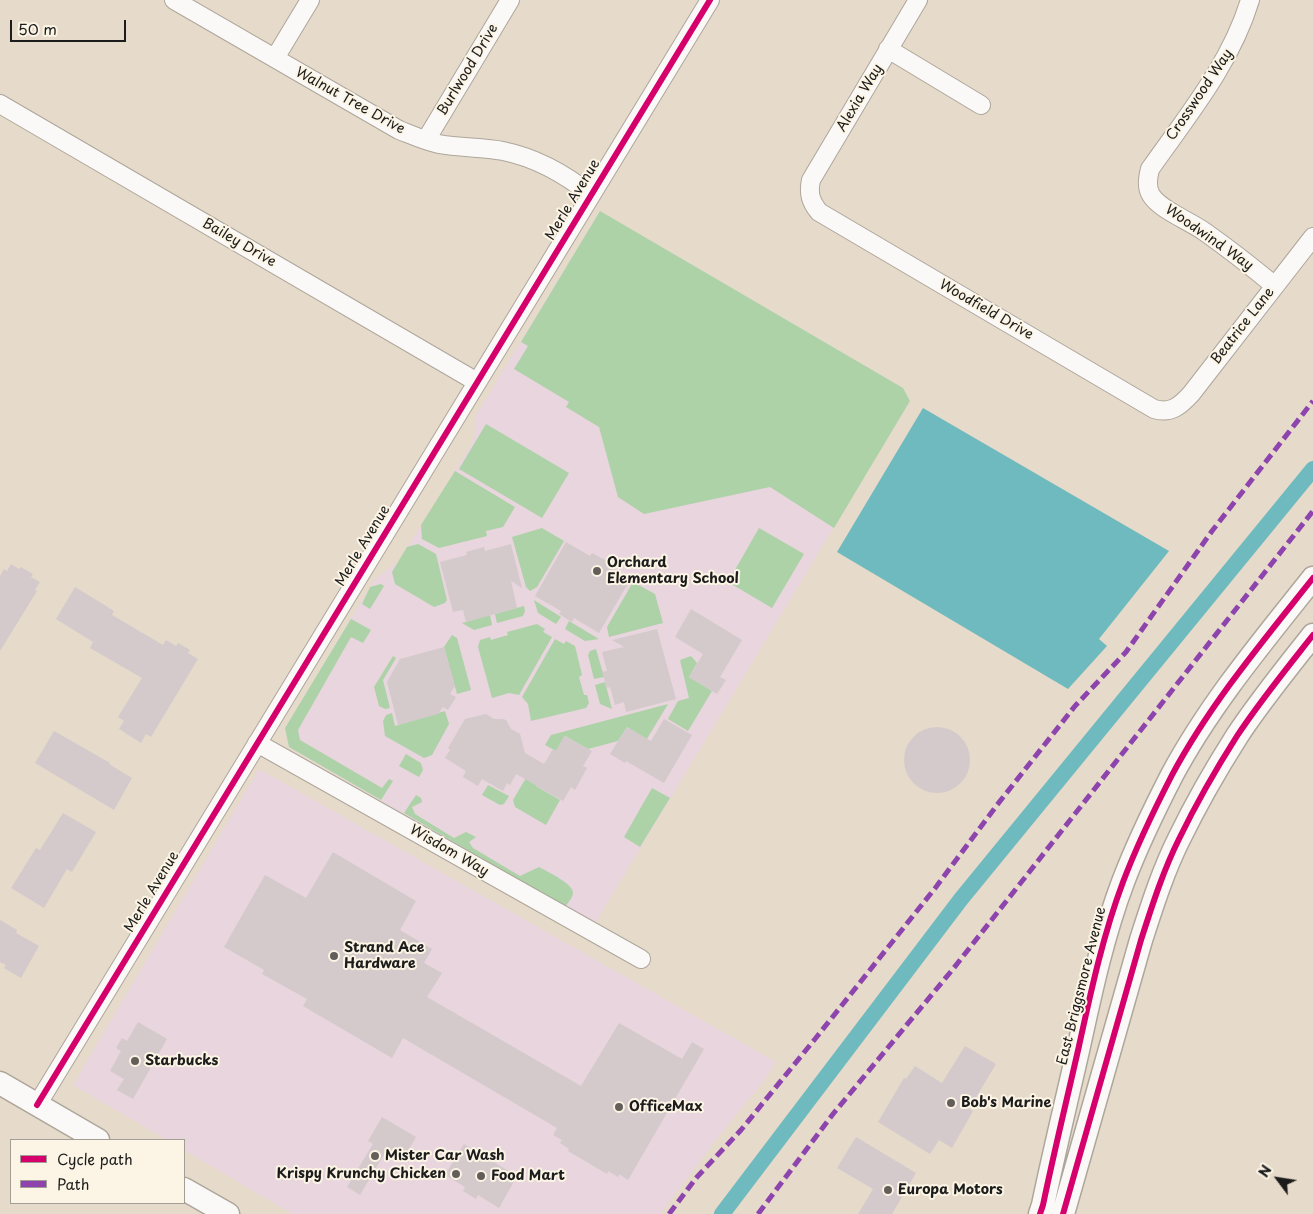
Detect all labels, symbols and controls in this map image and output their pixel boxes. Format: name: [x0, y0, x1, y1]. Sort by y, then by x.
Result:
scale bar: [12, 10, 129, 42]
text: 50 m: [18, 17, 57, 40]
street label: Burlwood Drive: [434, 21, 502, 119]
street label: Crosswood Way: [1163, 46, 1237, 144]
street label: Alexia Way: [833, 61, 887, 135]
street label: Walnut Tree Drive: [292, 64, 408, 138]
street label: Merle Avenue: [542, 156, 604, 244]
street label: Woodwind Way: [1162, 201, 1256, 275]
street label: Bailey Drive: [199, 215, 279, 271]
street label: Woodfield Drive: [936, 276, 1036, 344]
street label: Beatrice Lane: [1208, 284, 1278, 368]
street label: Merle Avenue: [332, 502, 394, 590]
place label: Orchard Elementary School: [607, 555, 739, 588]
marker: Orchard Elementary School: [591, 565, 603, 577]
street label: Wisdom Way: [406, 822, 492, 880]
street label: Merle Avenue: [121, 848, 183, 936]
street label: East Briggsmore Avenue: [1054, 905, 1110, 1067]
place label: Strand Ace Hardware: [344, 940, 424, 972]
marker: Strand Ace Hardware: [328, 950, 340, 962]
place label: Starbucks: [145, 1053, 218, 1069]
marker: Starbucks: [129, 1055, 141, 1067]
place label: Bob's Marine: [961, 1095, 1051, 1111]
marker: Bob's Marine: [945, 1097, 957, 1109]
place label: OfficeMax: [629, 1099, 702, 1115]
marker: OfficeMax: [613, 1101, 625, 1113]
legend: [10, 1139, 185, 1204]
text: Cycle path: [57, 1147, 133, 1170]
place label: Mister Car Wash: [385, 1148, 505, 1164]
marker: Mister Car Wash: [369, 1150, 381, 1162]
north arrow: [1253, 1154, 1303, 1204]
text: N: [1253, 1161, 1277, 1181]
place label: Krispy Krunchy Chicken: [277, 1166, 446, 1182]
marker: Krispy Krunchy Chicken: [450, 1168, 462, 1180]
place label: Food Mart: [491, 1168, 565, 1184]
marker: Food Mart: [475, 1170, 487, 1182]
text: Path: [57, 1172, 89, 1195]
place label: Europa Motors: [898, 1182, 1003, 1198]
marker: Europa Motors: [882, 1184, 894, 1196]

